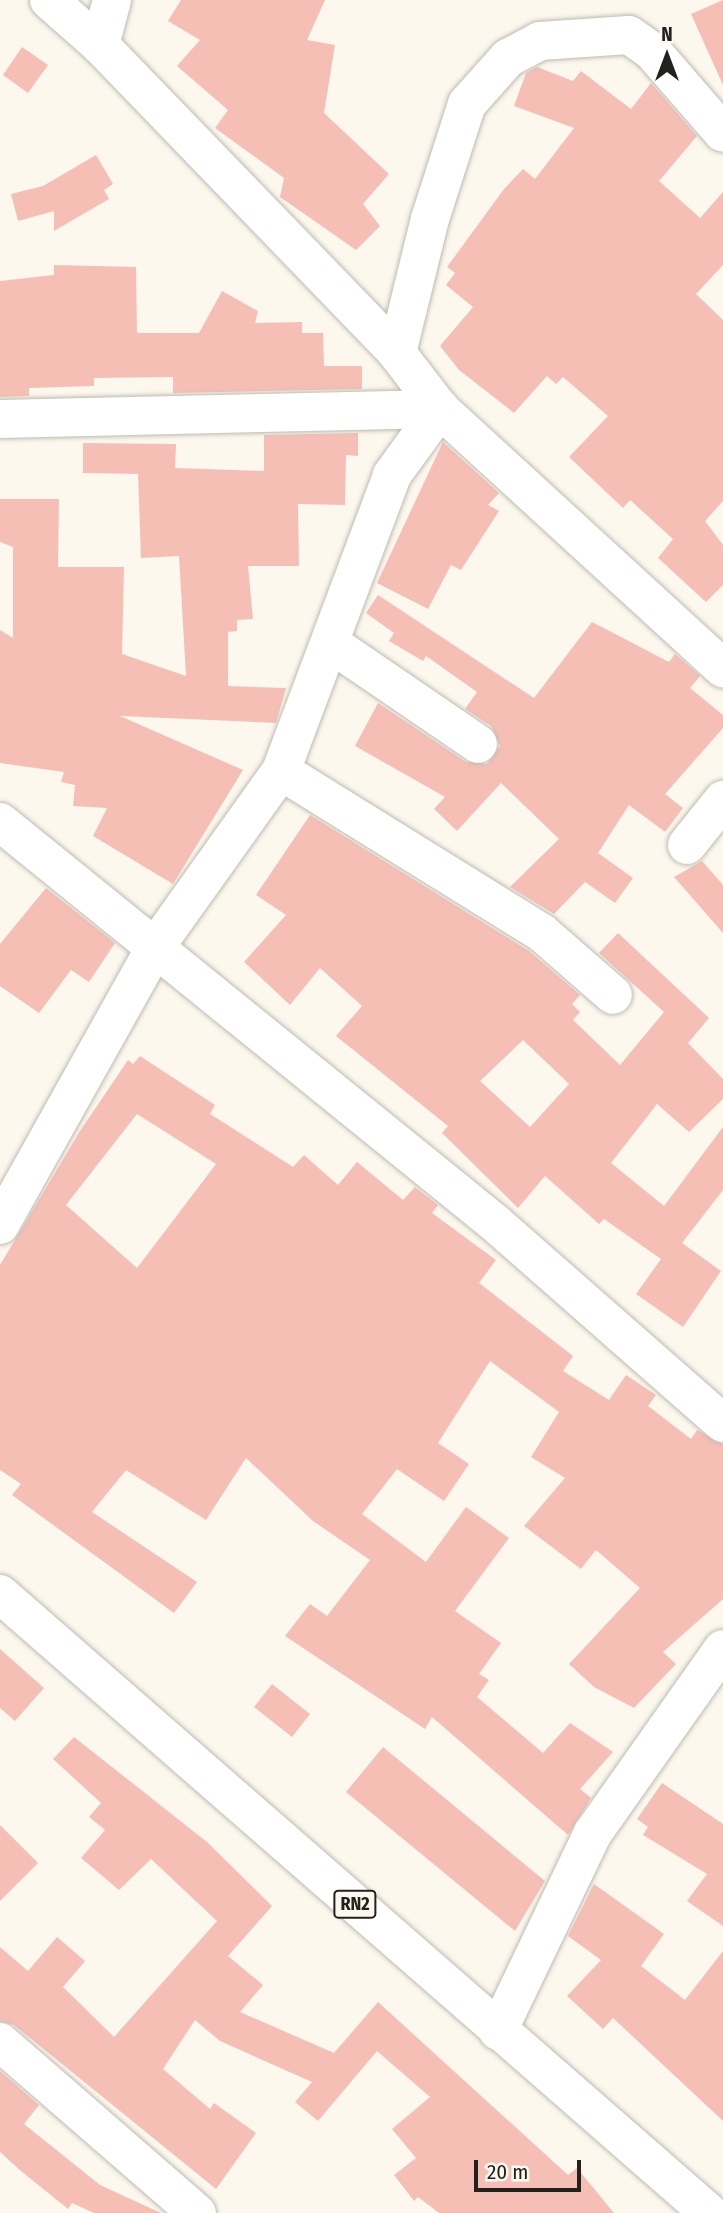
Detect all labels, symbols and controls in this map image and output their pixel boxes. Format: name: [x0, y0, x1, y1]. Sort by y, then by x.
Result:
north arrow: [632, 21, 702, 91]
text: N: [661, 23, 673, 46]
road number: RN2: [332, 1890, 378, 1918]
scale bar: [478, 2146, 585, 2190]
text: 20 m: [487, 2159, 528, 2185]

